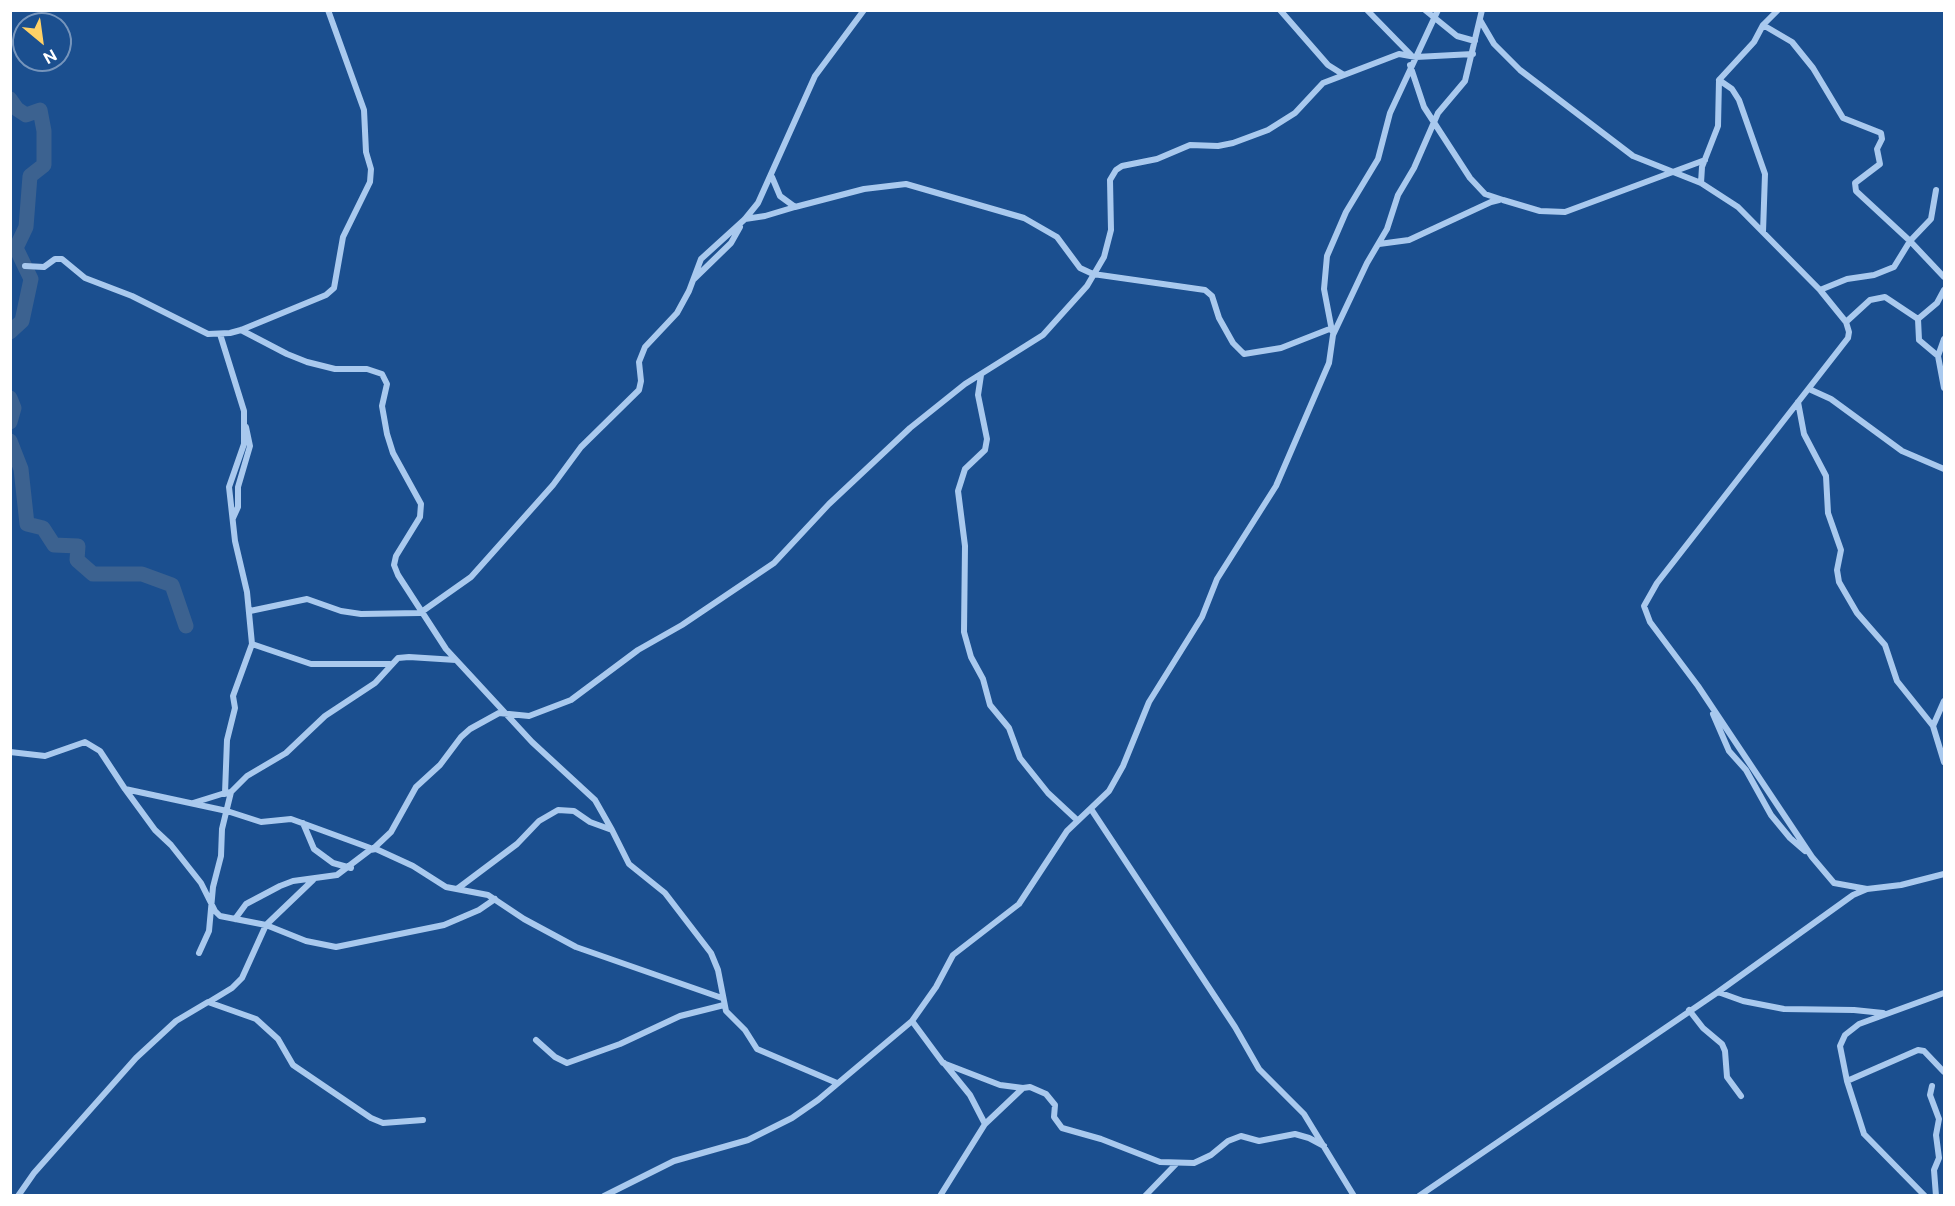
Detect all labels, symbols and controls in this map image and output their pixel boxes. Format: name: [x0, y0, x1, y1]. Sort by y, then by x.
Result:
north arrow: [12, 12, 72, 72]
text: N: [40, 45, 60, 68]

